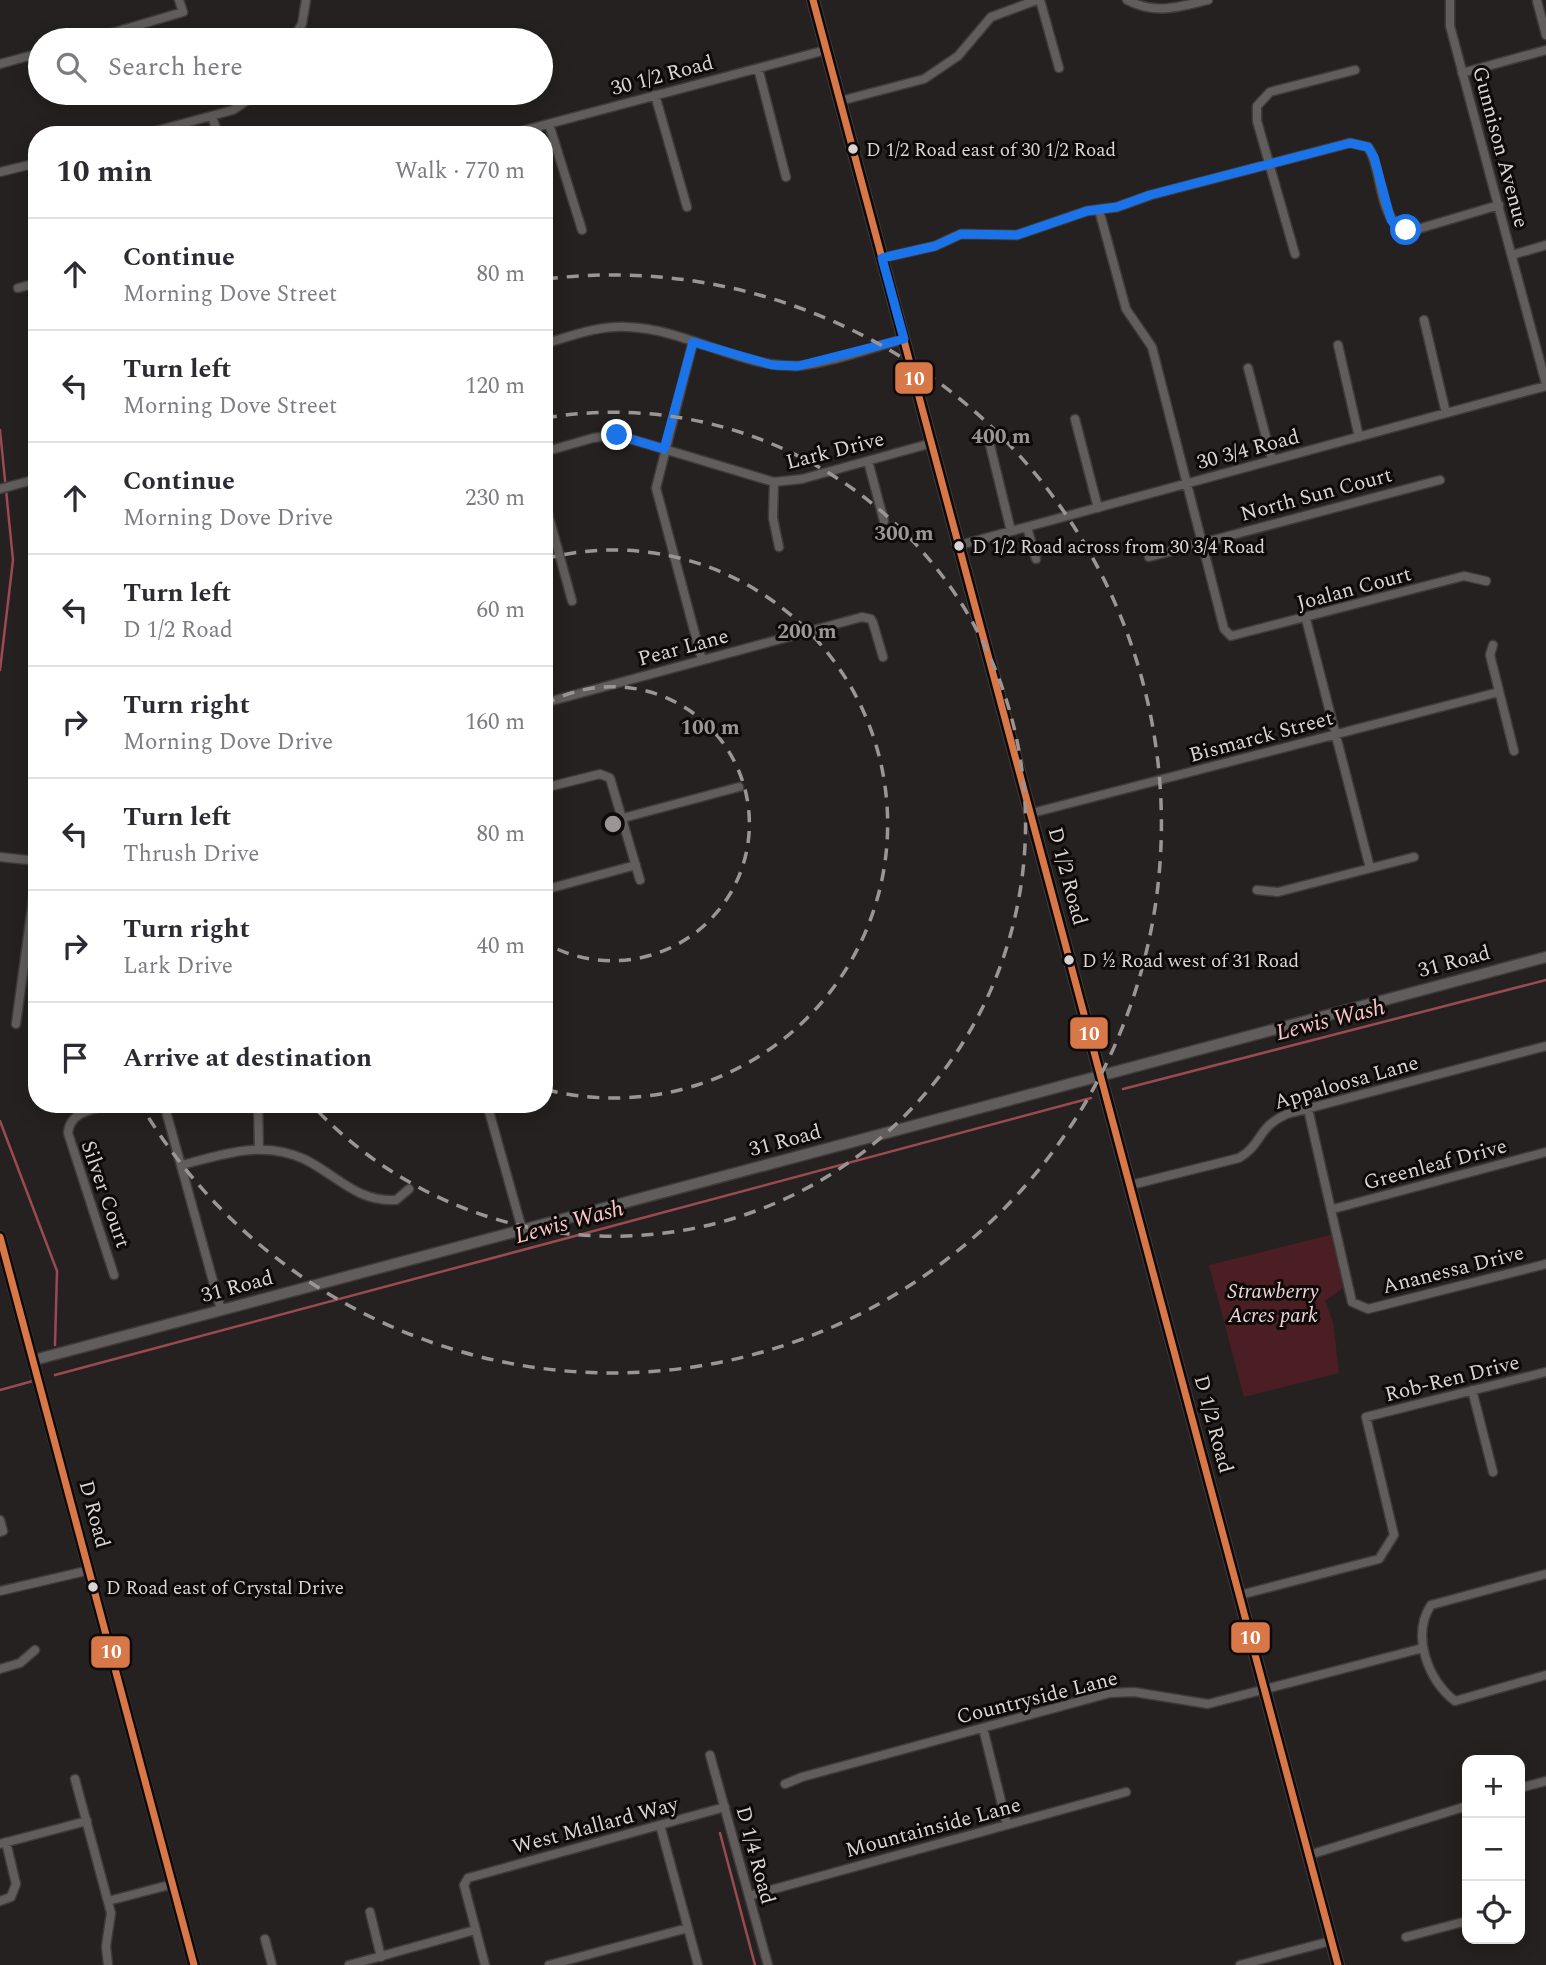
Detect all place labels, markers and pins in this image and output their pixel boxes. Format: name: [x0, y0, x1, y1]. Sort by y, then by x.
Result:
place label: D 1/2 Road east of 30 1/2 Road: [866, 136, 1116, 165]
marker: D 1/2 Road east of 30 1/2 Road: [846, 142, 860, 156]
place label: D 1/2 Road across from 30 3/4 Road: [972, 533, 1265, 562]
marker: D 1/2 Road across from 30 3/4 Road: [952, 539, 966, 553]
centre of rings: [601, 812, 625, 836]
place label: D ½ Road west of 31 Road: [1082, 947, 1299, 976]
marker: D ½ Road west of 31 Road: [1062, 953, 1076, 967]
place label: D Road east of Crystal Drive: [106, 1574, 344, 1603]
marker: D Road east of Crystal Drive: [86, 1580, 100, 1594]

